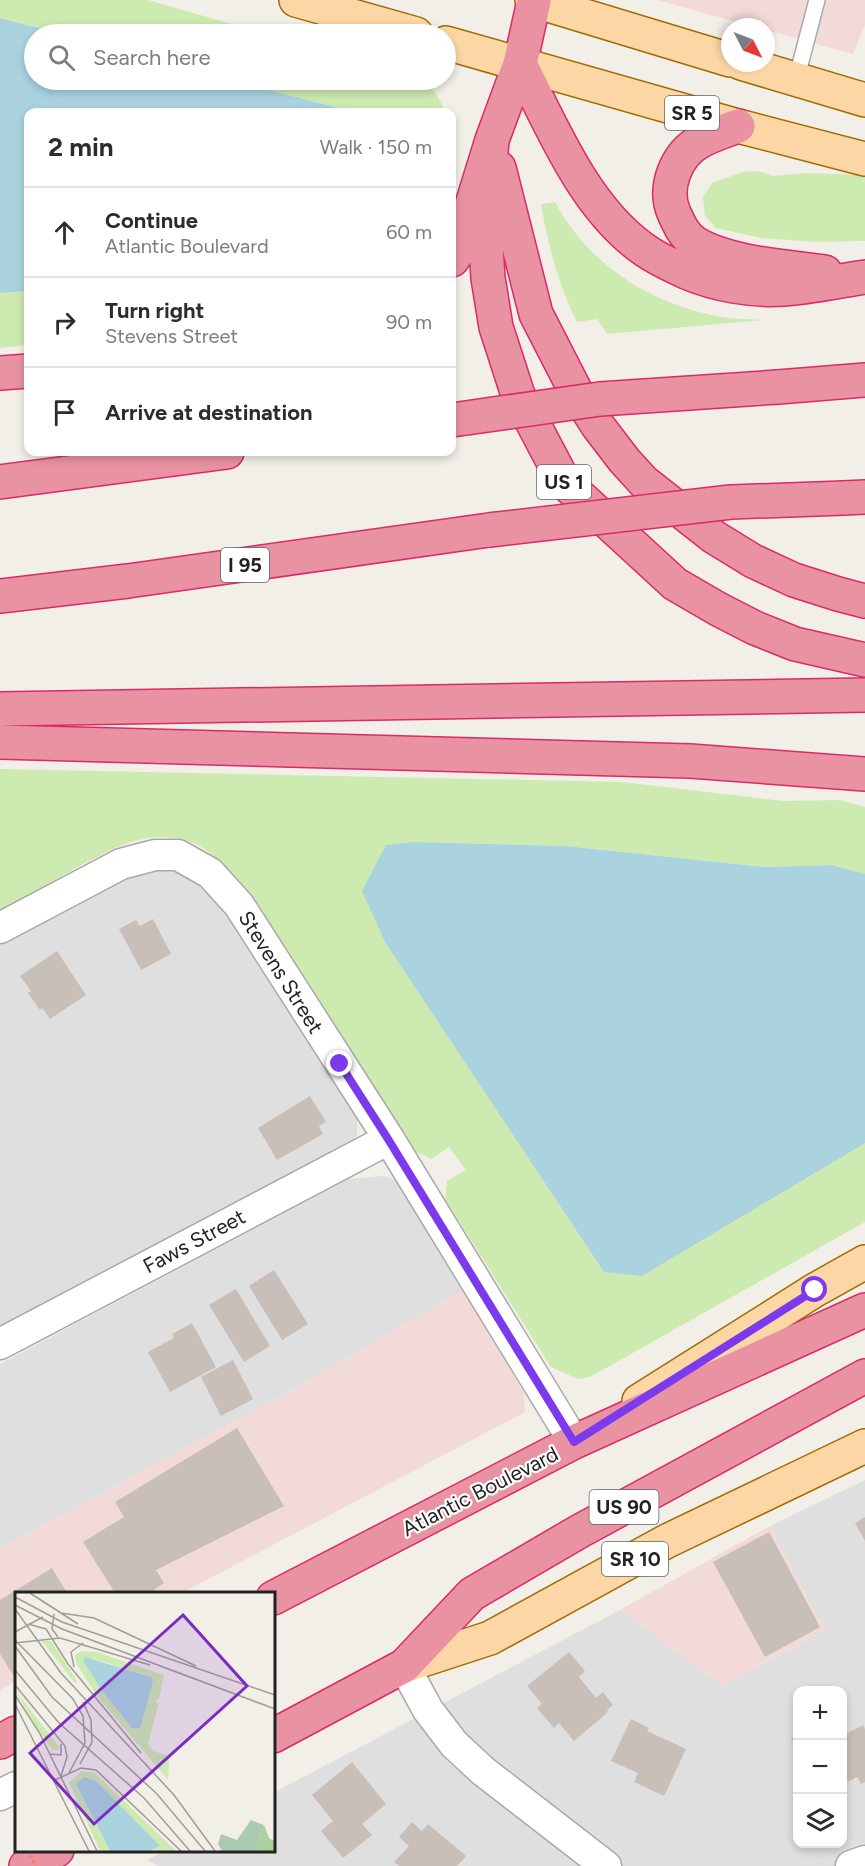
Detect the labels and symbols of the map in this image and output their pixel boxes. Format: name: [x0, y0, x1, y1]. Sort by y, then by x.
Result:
north arrow: [721, 18, 775, 72]
road number: SR 5: [665, 96, 719, 130]
road number: US 1: [537, 465, 591, 499]
road number: I 95: [221, 548, 269, 582]
street label: Stevens Street: [233, 906, 329, 1038]
route end: [326, 1050, 352, 1076]
street label: Faws Street: [139, 1204, 249, 1278]
route start: [801, 1276, 827, 1302]
street label: Atlantic Boulevard: [398, 1441, 562, 1541]
road number: US 90: [590, 1490, 658, 1524]
road number: SR 10: [602, 1542, 668, 1576]
inset map: [15, 1592, 274, 1851]

